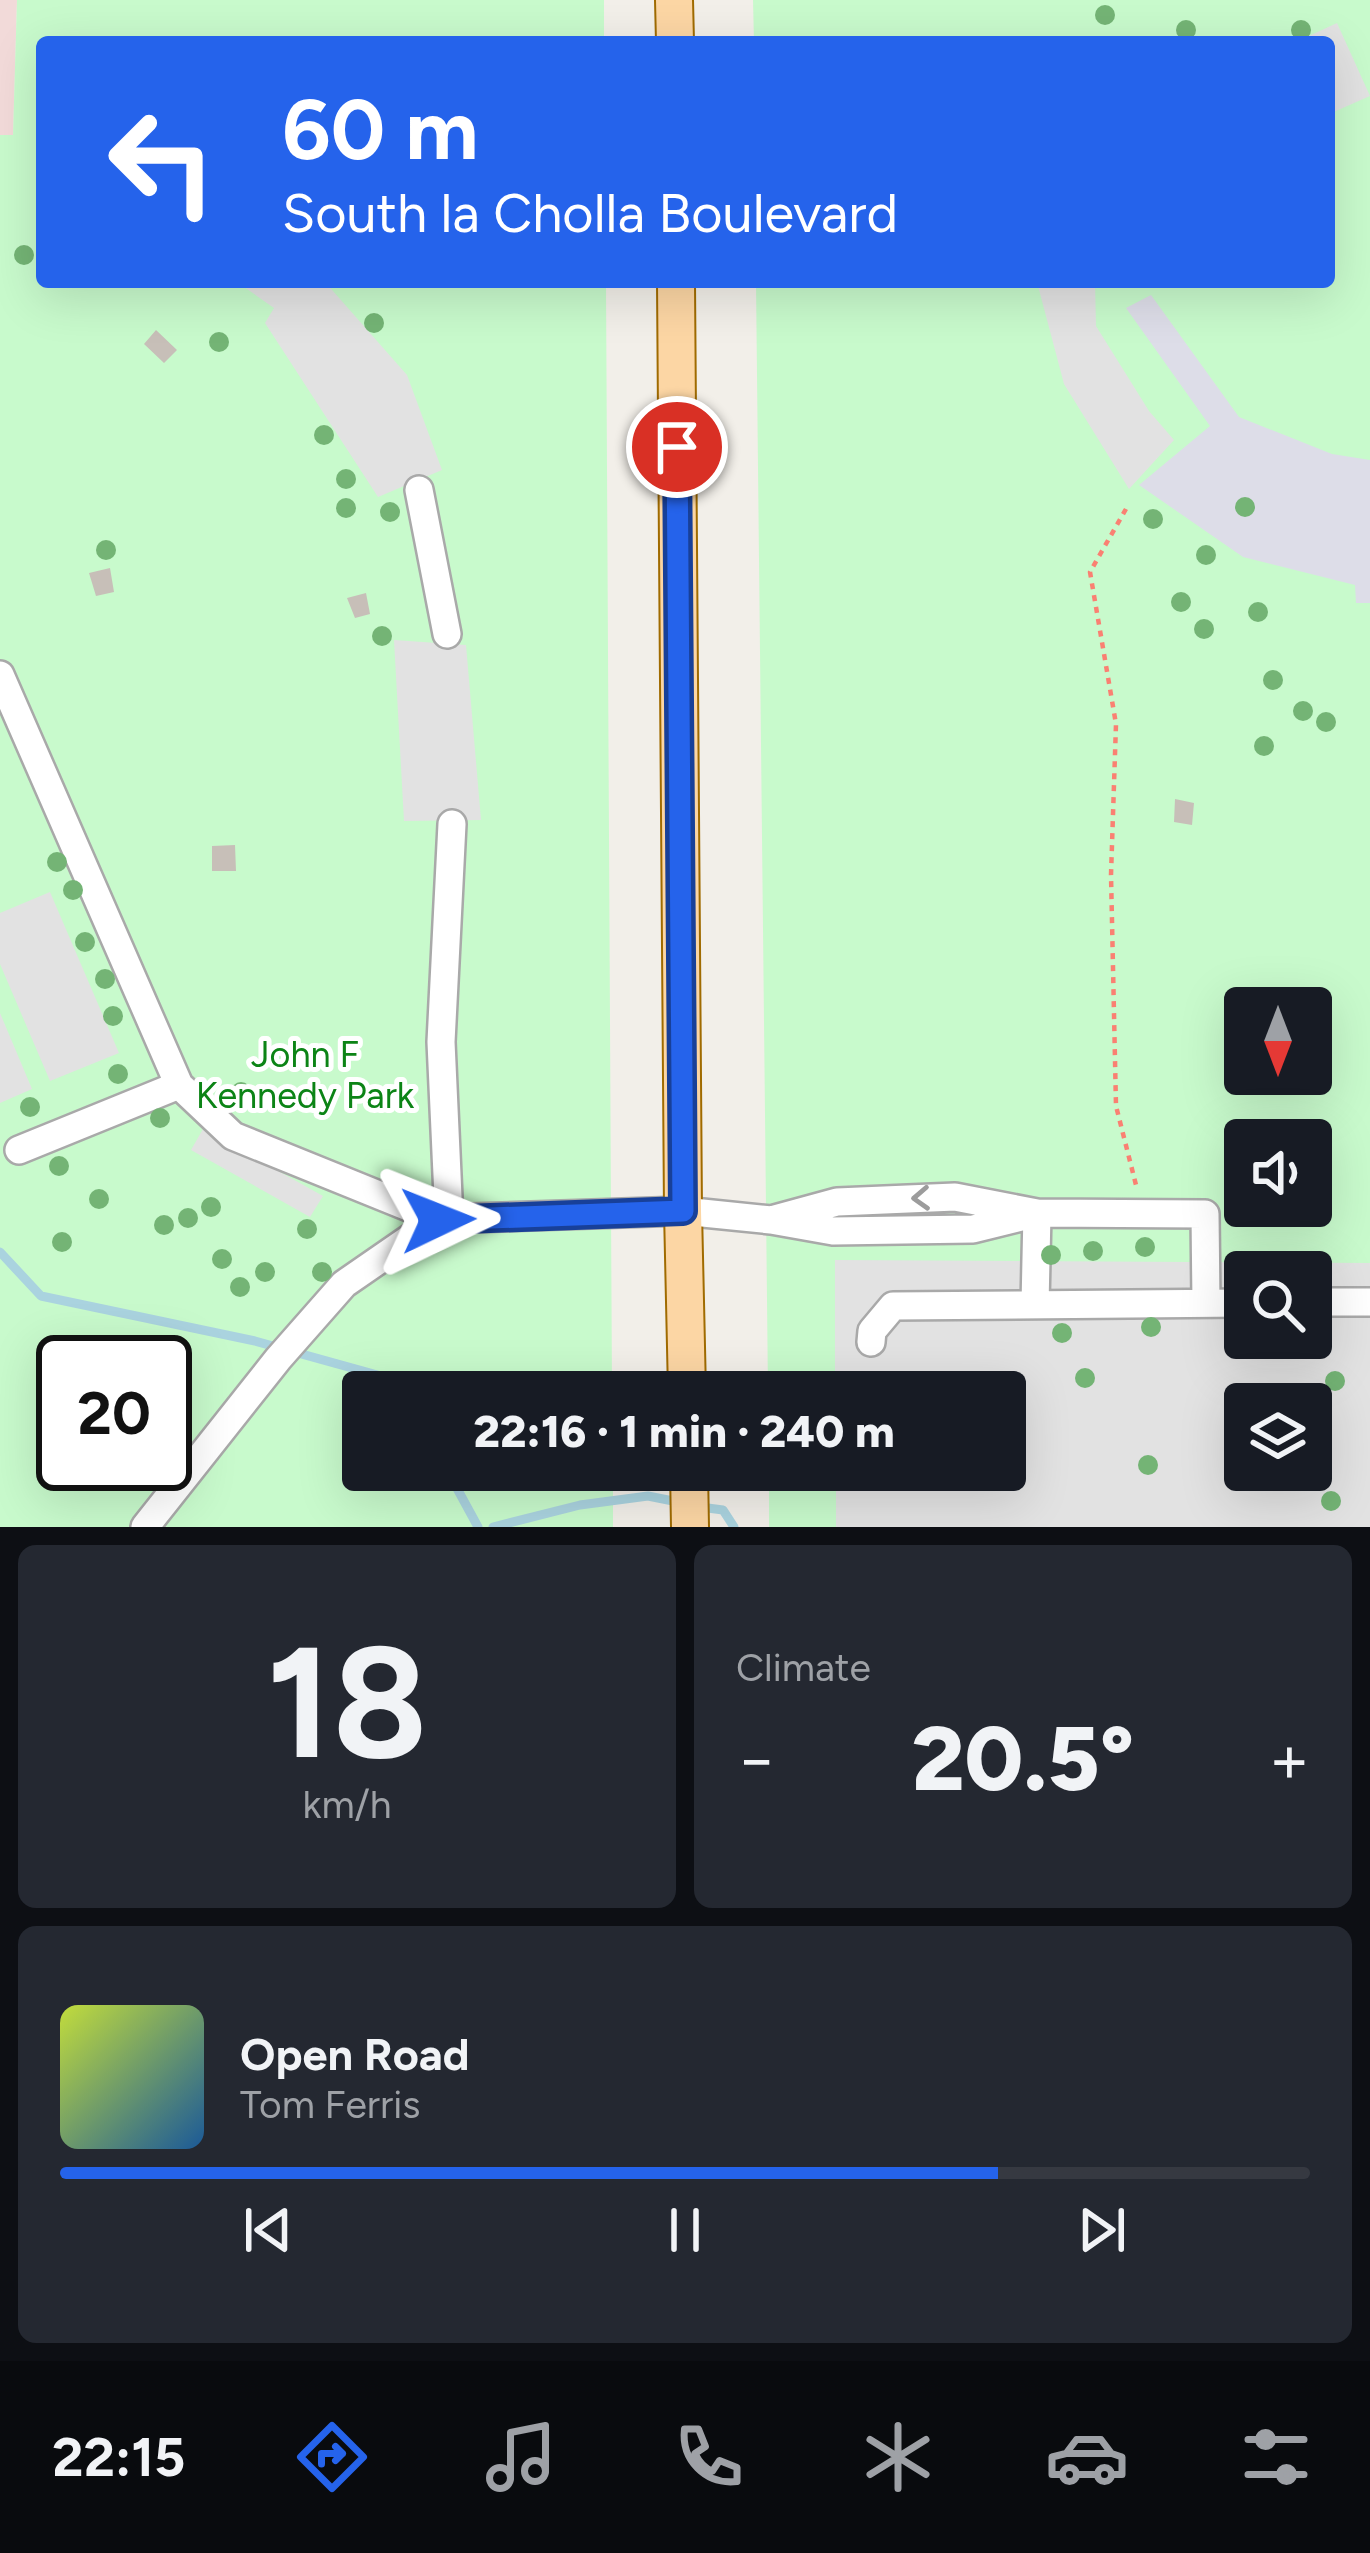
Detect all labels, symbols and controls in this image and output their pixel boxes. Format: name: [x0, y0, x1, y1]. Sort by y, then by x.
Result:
text: 60 m: [282, 79, 478, 180]
icon: left: [84, 84, 240, 240]
text: South la Cholla Boulevard: [282, 181, 898, 246]
pin: [626, 396, 728, 498]
icon: arrive: [644, 414, 710, 480]
north arrow: [1224, 987, 1332, 1095]
map controls: [1224, 987, 1332, 1491]
park label: John F Kennedy Park: [196, 1033, 415, 1117]
button: sound: [1224, 1119, 1332, 1227]
position arrow: [375, 1157, 501, 1283]
one-way arrow: [911, 1185, 930, 1211]
button: search: [1224, 1251, 1332, 1359]
speed limit sign: 20: [36, 1335, 192, 1491]
button: layers: [1224, 1383, 1332, 1491]
text: 22:16 · 1 min · 240 m: [473, 1404, 895, 1458]
text: 18: [266, 1609, 428, 1796]
text: Climate: [736, 1644, 871, 1691]
text: 20.5°: [912, 1704, 1134, 1813]
text: −: [736, 1719, 777, 1799]
text: +: [1269, 1719, 1310, 1799]
text: km/h: [302, 1781, 392, 1828]
text: Open Road: [240, 2027, 470, 2081]
text: Tom Ferris: [240, 2081, 420, 2128]
icon: previous: [235, 2197, 301, 2263]
icon: pause: [652, 2197, 718, 2263]
icon: next: [1069, 2197, 1135, 2263]
icon: directions: [290, 2415, 374, 2499]
icon: music: [479, 2415, 563, 2499]
icon: phone: [667, 2415, 751, 2499]
icon: climate: [856, 2415, 940, 2499]
icon: car: [1045, 2415, 1129, 2499]
icon: filters: [1234, 2415, 1318, 2499]
text: 22:15: [52, 2425, 185, 2490]

